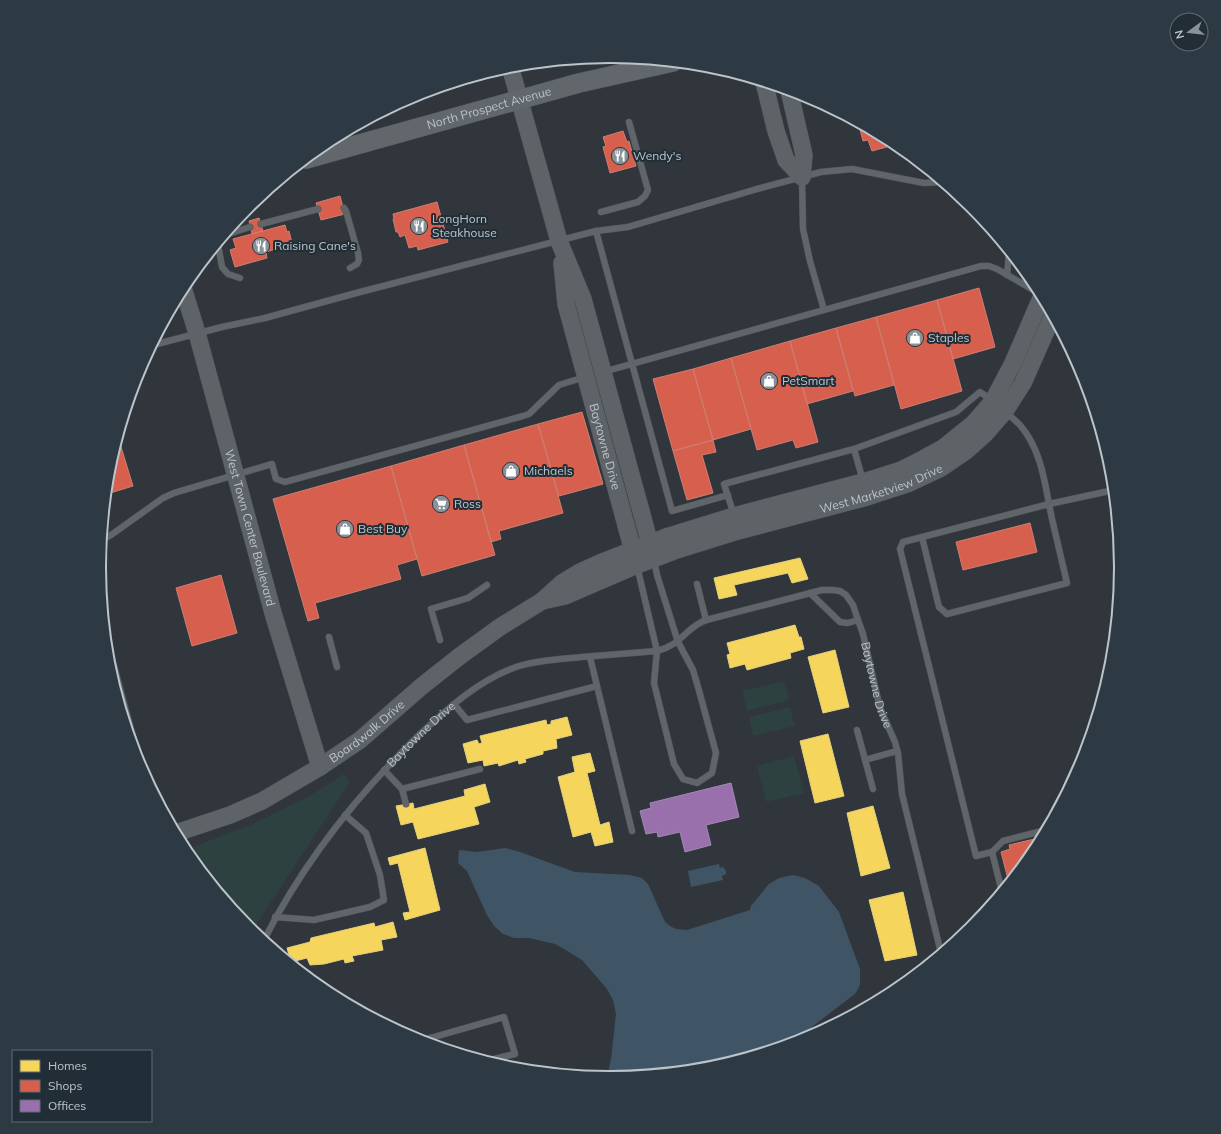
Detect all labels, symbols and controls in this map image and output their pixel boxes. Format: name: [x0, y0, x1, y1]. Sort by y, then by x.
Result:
north arrow: [1169, 12, 1209, 52]
text: N: [1172, 29, 1187, 40]
street label: North Prospect Avenue: [425, 83, 553, 132]
restaurant icon: Wendy's: [610, 146, 630, 166]
place label: Wendy's: [633, 148, 681, 163]
place label: LongHorn Steakhouse: [432, 211, 497, 240]
restaurant icon: LongHorn Steakhouse: [409, 216, 429, 236]
restaurant icon: Raising Cane's: [251, 236, 271, 256]
place label: Raising Cane's: [274, 238, 356, 253]
shop icon: Staples: [905, 328, 925, 348]
place label: Staples: [928, 330, 969, 345]
shop icon: PetSmart: [759, 371, 779, 391]
place label: PetSmart: [782, 373, 834, 388]
street label: Baytowne Drive: [586, 402, 624, 491]
street label: West Town Center Boulevard: [222, 448, 279, 608]
street label: West Marketview Drive: [818, 460, 945, 516]
shop icon: Michaels: [501, 461, 521, 481]
place label: Michaels: [524, 463, 573, 478]
supermarket icon: Ross: [431, 494, 451, 514]
place label: Ross: [454, 496, 481, 511]
shop icon: Best Buy: [335, 519, 355, 539]
place label: Best Buy: [358, 521, 408, 536]
street label: Baytowne Drive: [858, 640, 896, 730]
street label: Boardwalk Drive: [326, 697, 407, 766]
street label: Baytowne Drive: [383, 698, 458, 770]
legend: [12, 1050, 152, 1122]
text: Homes: [48, 1058, 87, 1073]
text: Shops: [48, 1078, 83, 1093]
text: Offices: [48, 1098, 86, 1113]

